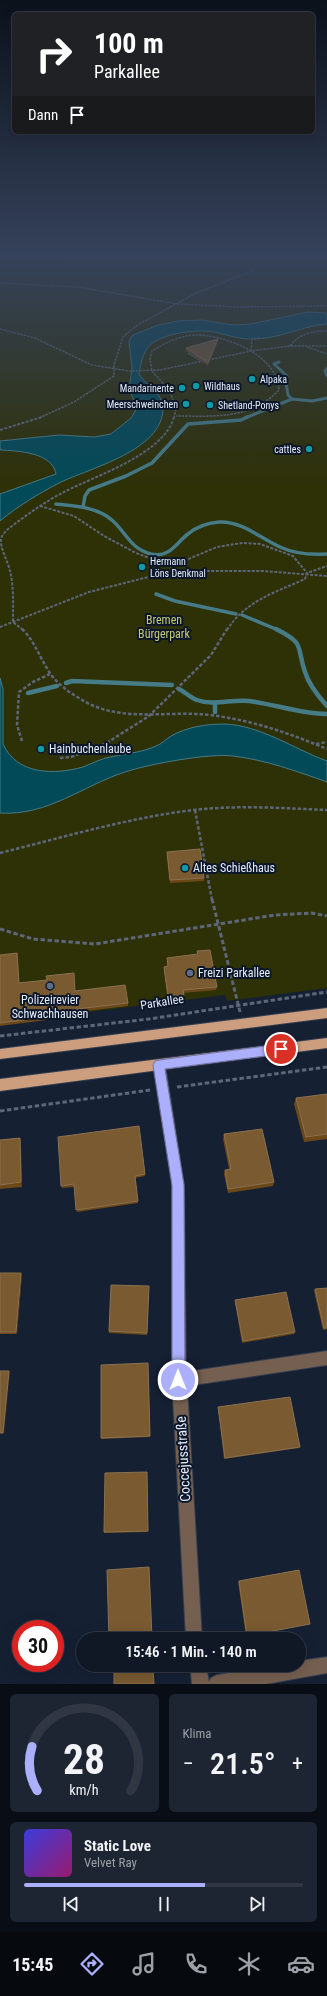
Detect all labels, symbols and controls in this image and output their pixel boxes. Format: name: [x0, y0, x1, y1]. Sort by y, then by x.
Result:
text: 100 m: [94, 27, 164, 60]
icon: right: [28, 28, 80, 80]
text: Parkallee: [94, 61, 160, 82]
icon: arrive: [66, 104, 88, 126]
text: Dann: [28, 106, 58, 124]
marker: Alpaka: [247, 374, 257, 384]
place label: Alpaka: [260, 374, 287, 385]
marker: Wildhaus: [191, 381, 201, 391]
place label: Wildhaus: [204, 381, 241, 392]
place label: Mandarinente: [120, 383, 174, 394]
marker: Mandarinente: [177, 383, 187, 393]
place label: Meerschweinchen: [107, 399, 178, 410]
marker: Meerschweinchen: [181, 399, 191, 409]
marker: Shetland-Ponys: [205, 400, 215, 410]
place label: Shetland-Ponys: [218, 400, 280, 411]
place label: cattles: [274, 444, 301, 455]
marker: cattles: [304, 444, 314, 454]
place label: Hermann Löns Denkmal: [150, 556, 206, 579]
marker: Hermann Löns Denkmal: [137, 562, 147, 572]
park label: Bremen Bürgerpark: [138, 613, 191, 641]
place label: Hainbuchenlaube: [49, 742, 131, 756]
marker: Hainbuchenlaube: [36, 744, 46, 754]
place label: Altes Schießhaus: [193, 861, 275, 875]
marker: Altes Schießhaus: [180, 863, 190, 873]
place label: Freizi Parkallee: [198, 966, 271, 980]
marker: Freizi Parkallee: [185, 968, 195, 978]
marker: Polizeirevier Schwachhausen: [45, 981, 55, 991]
street label: Parkallee: [139, 992, 185, 1012]
place label: Polizeirevier Schwachhausen: [12, 993, 89, 1021]
pin: [264, 1032, 298, 1066]
icon: arrive: [270, 1038, 292, 1060]
position arrow: [157, 1359, 199, 1401]
street label: Coccejusstraße: [173, 1415, 193, 1502]
speed limit sign: 30: [12, 1620, 64, 1672]
text: 15:46 · 1 Min. · 140 m: [125, 1643, 257, 1661]
text: Klima: [183, 1726, 212, 1741]
text: 28: [63, 1735, 105, 1784]
text: 21.5°: [210, 1746, 275, 1781]
text: −: [183, 1751, 194, 1776]
text: +: [292, 1751, 303, 1776]
text: km/h: [70, 1782, 99, 1798]
text: Static Love: [84, 1837, 151, 1855]
text: Velvet Ray: [84, 1855, 137, 1870]
icon: previous: [60, 1893, 82, 1915]
icon: pause: [153, 1893, 175, 1915]
icon: next: [246, 1893, 268, 1915]
icon: directions: [78, 1950, 106, 1978]
icon: music: [130, 1950, 158, 1978]
icon: phone: [182, 1950, 210, 1978]
icon: climate: [235, 1950, 263, 1978]
icon: car: [287, 1950, 315, 1978]
text: 15:45: [12, 1954, 53, 1975]

